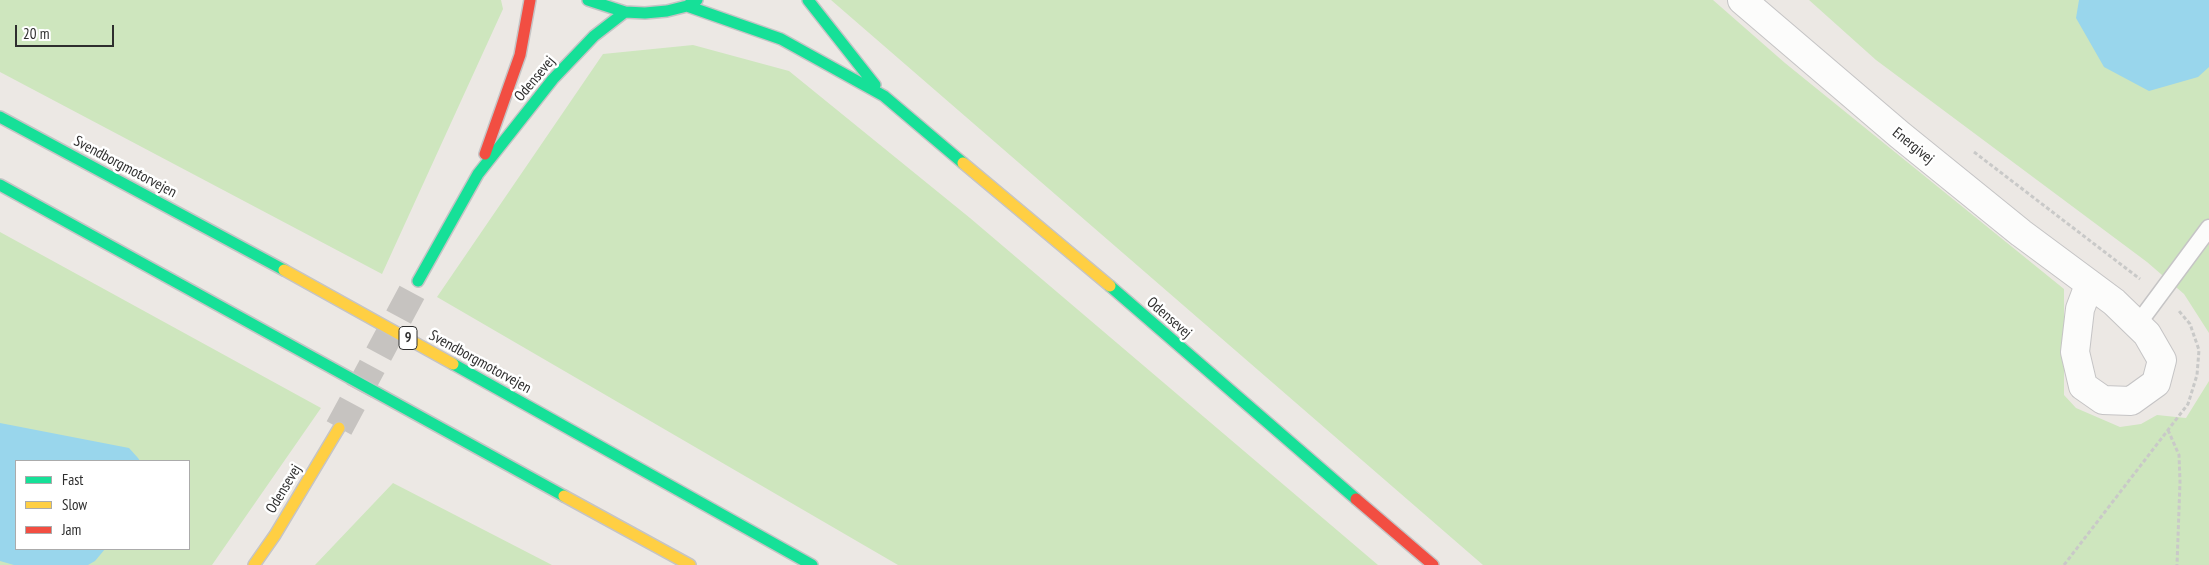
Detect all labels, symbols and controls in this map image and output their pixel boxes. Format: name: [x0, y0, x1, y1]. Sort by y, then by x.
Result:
scale bar: [18, 15, 116, 47]
text: 20 m: [23, 24, 49, 43]
street label: Odensevej: [511, 53, 559, 105]
street label: Energivej: [1889, 124, 1937, 168]
street label: Svendborgmotorvejen: [70, 132, 180, 202]
street label: Odensevej: [1143, 294, 1195, 342]
road number: 9: [399, 326, 417, 349]
street label: Svendborgmotorvejen: [426, 327, 534, 397]
legend: [15, 460, 190, 550]
street label: Odensevej: [262, 461, 306, 517]
text: Fast: [62, 470, 83, 489]
text: Slow: [62, 495, 87, 514]
text: Jam: [62, 520, 81, 539]

